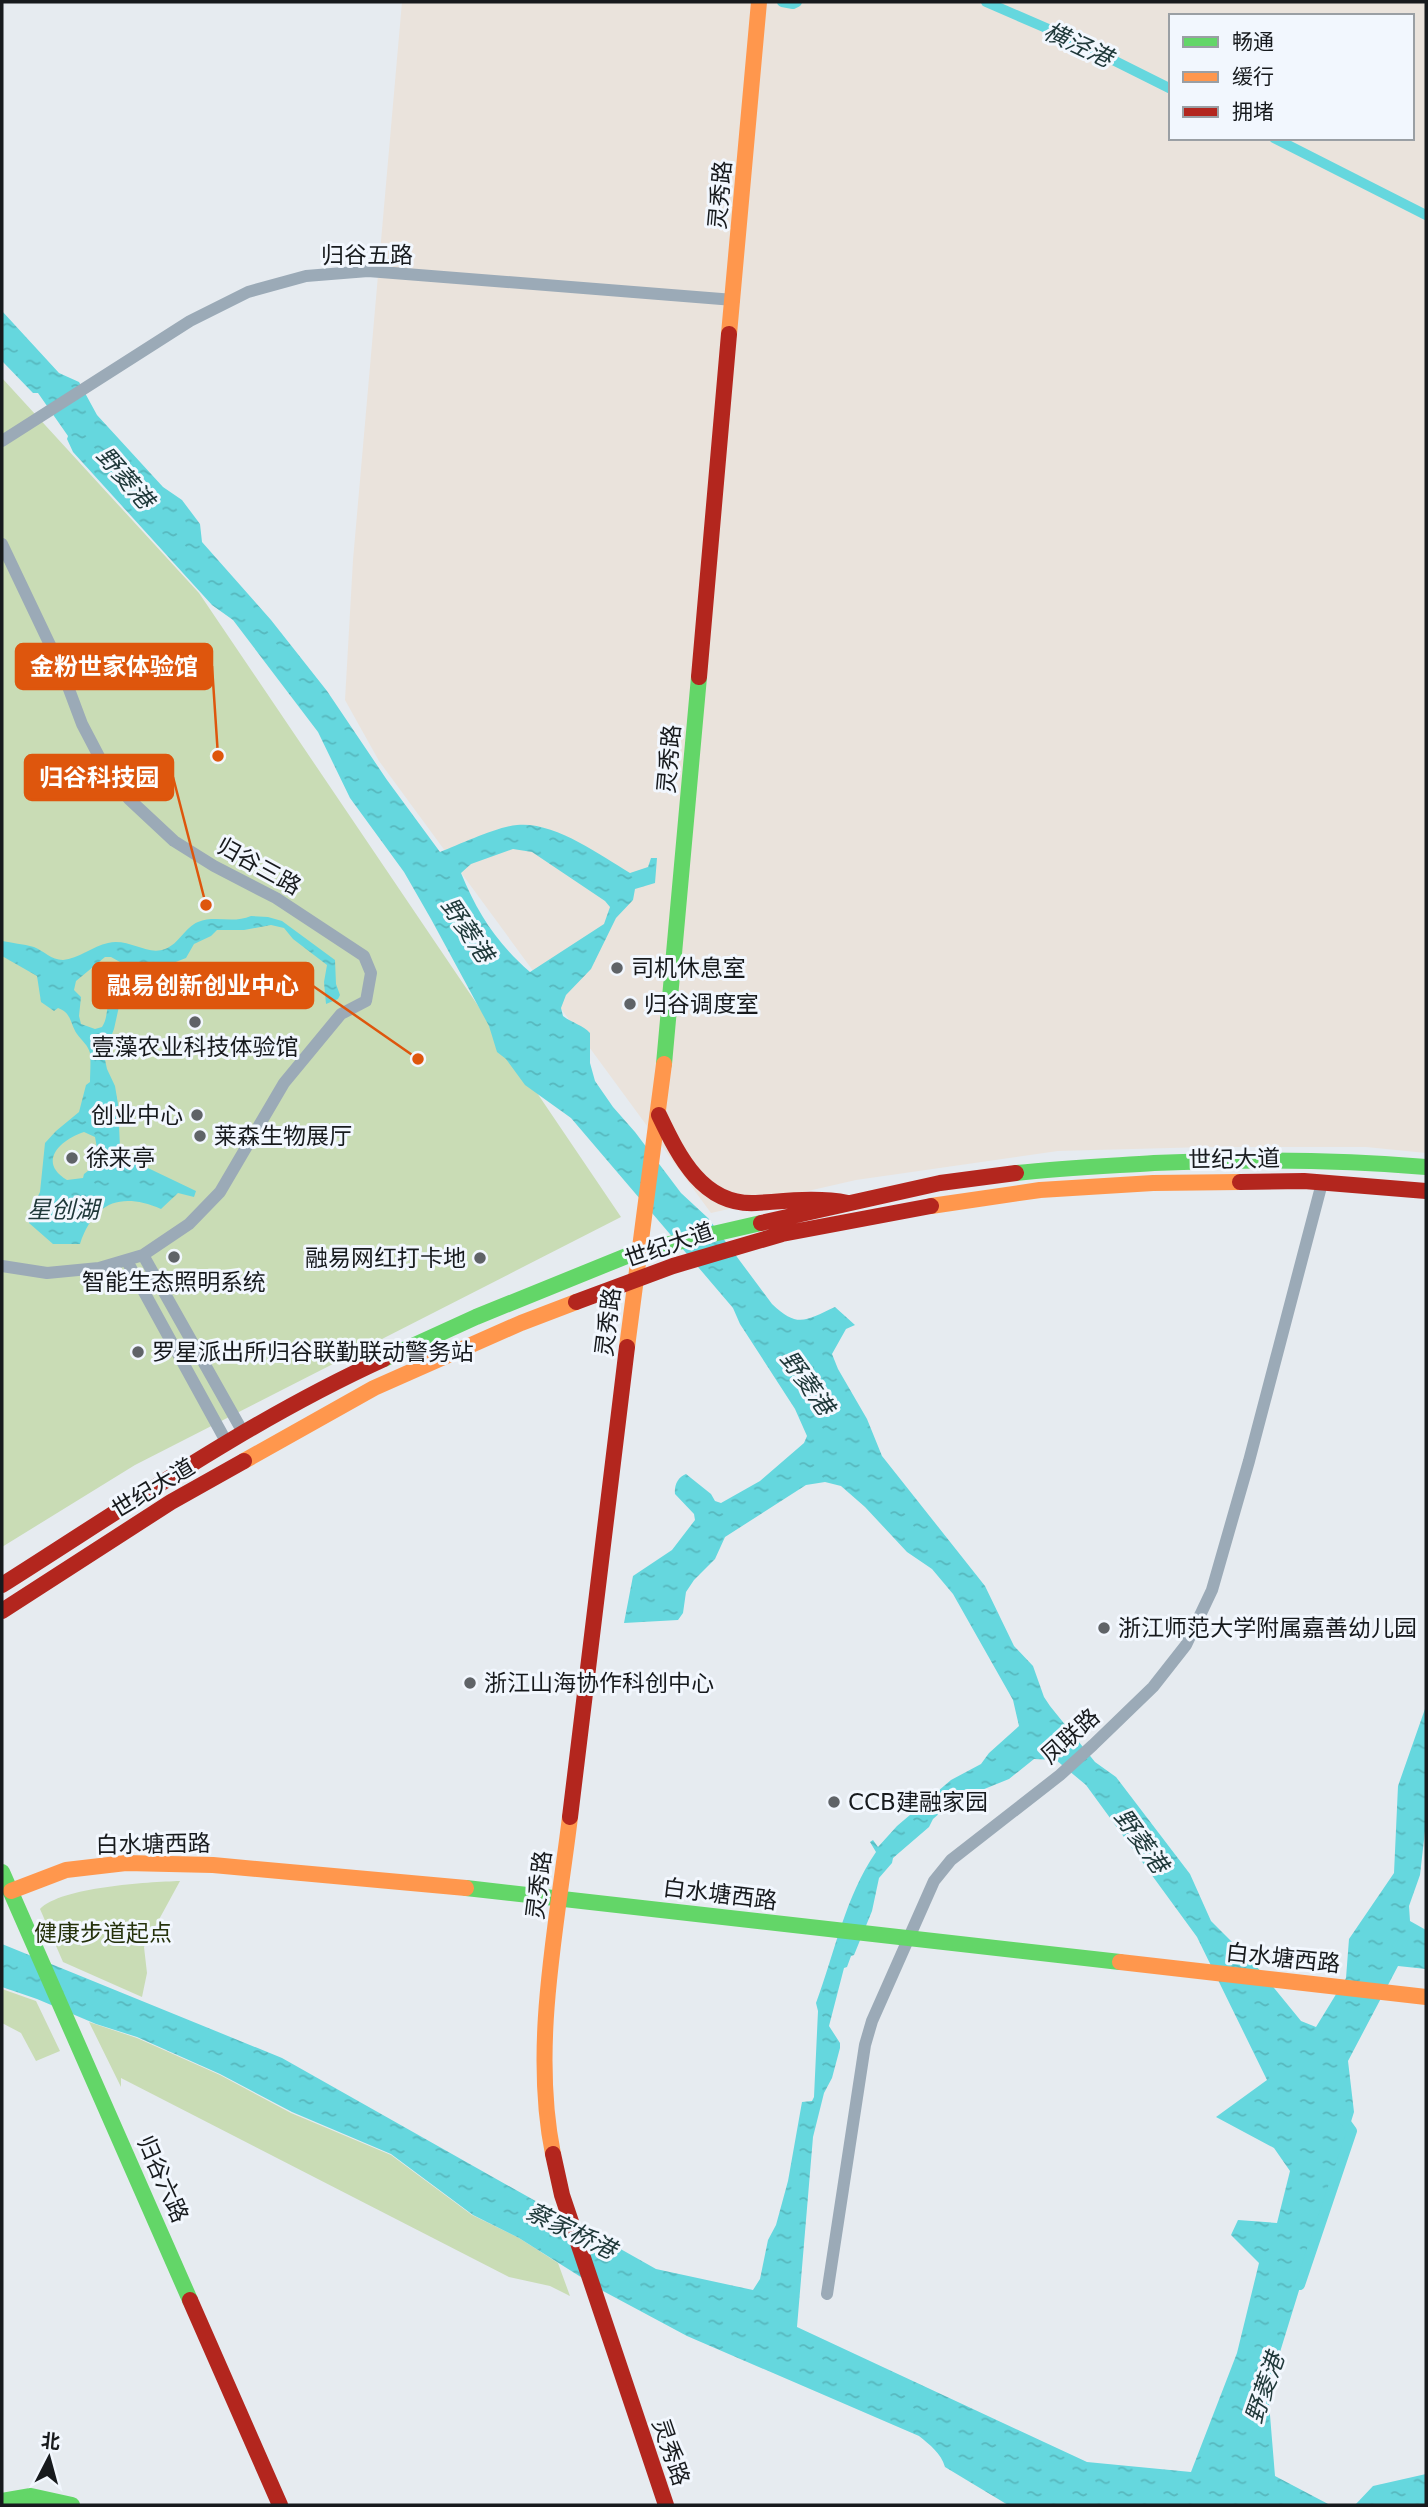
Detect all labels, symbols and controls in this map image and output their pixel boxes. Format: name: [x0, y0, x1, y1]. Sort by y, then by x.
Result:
legend: [1169, 14, 1414, 140]
water label: 横泾港: [1039, 17, 1119, 74]
text: 畅通: [1232, 30, 1274, 54]
text: 缓行: [1232, 65, 1274, 89]
text: 拥堵: [1232, 100, 1274, 124]
street label: 灵秀路: [704, 159, 736, 231]
street label: 归谷五路: [321, 242, 413, 268]
water label: 野菱港: [91, 442, 161, 517]
callout: 金粉世家体验馆: [16, 644, 212, 689]
text: 金粉世家体验馆: [30, 653, 198, 681]
street label: 灵秀路: [653, 723, 685, 795]
callout: 归谷科技园: [25, 755, 173, 800]
text: 归谷科技园: [39, 764, 159, 792]
street label: 归谷三路: [212, 832, 306, 900]
water label: 野菱港: [435, 892, 500, 970]
place label: 司机休息室: [631, 955, 746, 981]
marker: 司机休息室: [609, 960, 625, 976]
callout: 融易创新创业中心: [93, 963, 313, 1008]
text: 融易创新创业中心: [107, 972, 299, 1000]
place label: 归谷调度室: [644, 991, 759, 1017]
marker: 归谷调度室: [622, 996, 638, 1012]
marker: 壹藻农业科技体验馆: [187, 1014, 203, 1030]
place label: 壹藻农业科技体验馆: [92, 1034, 299, 1060]
place label: 创业中心: [91, 1102, 183, 1128]
marker: 创业中心: [189, 1107, 205, 1123]
place label: 莱森生物展厅: [214, 1123, 352, 1149]
marker: 莱森生物展厅: [192, 1128, 208, 1144]
place label: 徐来亭: [86, 1145, 155, 1171]
street label: 世纪大道: [1188, 1145, 1280, 1173]
marker: 徐来亭: [64, 1150, 80, 1166]
water label: 星创湖: [27, 1196, 103, 1224]
street label: 世纪大道: [621, 1218, 717, 1272]
place label: 融易网红打卡地: [305, 1245, 466, 1271]
marker: 智能生态照明系统: [166, 1249, 182, 1265]
marker: 融易网红打卡地: [472, 1250, 488, 1266]
place label: 智能生态照明系统: [82, 1269, 266, 1295]
street label: 灵秀路: [591, 1286, 625, 1358]
place label: 罗星派出所归谷联勤联动警务站: [152, 1339, 474, 1365]
marker: 罗星派出所归谷联勤联动警务站: [130, 1344, 146, 1360]
water label: 野菱港: [775, 1346, 841, 1423]
street label: 世纪大道: [107, 1453, 199, 1523]
place label: 浙江师范大学附属嘉善幼儿园: [1118, 1615, 1417, 1641]
marker: 浙江师范大学附属嘉善幼儿园: [1096, 1620, 1112, 1636]
place label: 浙江山海协作科创中心: [484, 1670, 714, 1696]
marker: 浙江山海协作科创中心: [462, 1675, 478, 1691]
street label: 凤联路: [1036, 1703, 1104, 1769]
place label: CCB建融家园: [848, 1789, 988, 1815]
marker: CCB建融家园: [826, 1794, 842, 1810]
water label: 野菱港: [1109, 1804, 1175, 1881]
street label: 白水塘西路: [95, 1830, 211, 1858]
street label: 灵秀路: [522, 1849, 556, 1921]
street label: 白水塘西路: [661, 1874, 779, 1914]
park label: 健康步道起点: [34, 1920, 172, 1946]
street label: 白水塘西路: [1224, 1939, 1342, 1977]
street label: 归谷六路: [132, 2132, 194, 2226]
water label: 蔡家桥港: [522, 2197, 623, 2266]
water label: 野菱港: [1240, 2347, 1291, 2427]
street label: 灵秀路: [647, 2415, 695, 2489]
north arrow: [14, 2423, 84, 2493]
text: 北: [40, 2429, 61, 2453]

